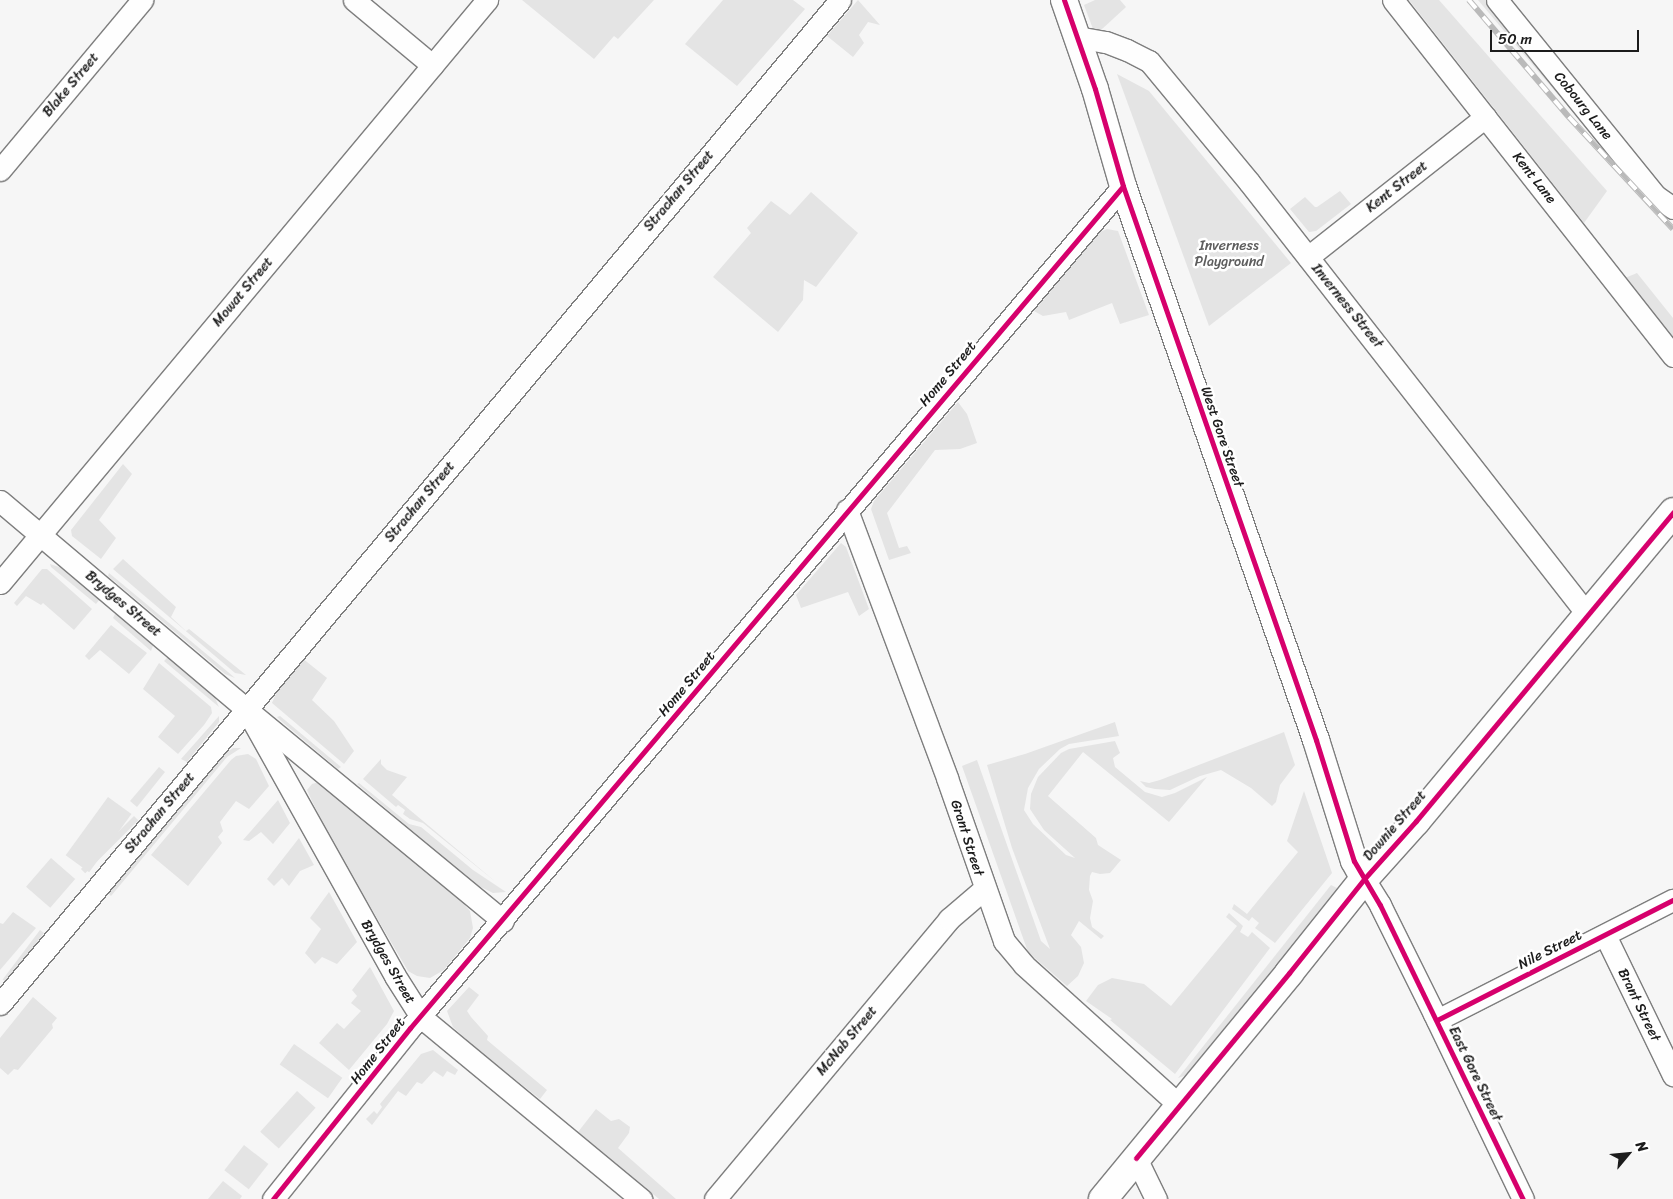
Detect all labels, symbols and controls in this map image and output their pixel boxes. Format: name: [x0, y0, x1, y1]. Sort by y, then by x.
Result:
scale bar: [1493, 20, 1642, 52]
text: 50 m: [1498, 26, 1532, 52]
street label: Blake Street: [39, 49, 103, 121]
street label: Cobourg Lane: [1550, 69, 1616, 143]
street label: Strachan Street: [640, 147, 718, 235]
street label: Kent Lane: [1509, 149, 1559, 207]
street label: Kent Street: [1363, 158, 1431, 216]
park label: Inverness Playground: [1194, 238, 1264, 270]
street label: Mowat Street: [209, 254, 277, 330]
street label: Inverness Street: [1308, 260, 1386, 352]
street label: Home Street: [916, 338, 980, 410]
street label: West Gore Street: [1197, 384, 1247, 490]
street label: Strachan Street: [381, 458, 459, 546]
street label: Brydges Street: [82, 567, 164, 641]
street label: Home Street: [655, 648, 719, 720]
street label: Strachan Street: [121, 769, 199, 857]
street label: Downie Street: [1360, 787, 1430, 865]
street label: Grant Street: [947, 798, 987, 878]
street label: Brydges Street: [357, 917, 419, 1007]
street label: Nile Street: [1515, 927, 1585, 973]
street label: Brant Street: [1614, 966, 1664, 1044]
street label: McNab Street: [813, 1002, 881, 1080]
street label: Home Street: [347, 1015, 409, 1087]
street label: East Gore Street: [1445, 1024, 1505, 1124]
north arrow: [1603, 1129, 1653, 1179]
text: N: [1628, 1137, 1655, 1157]

